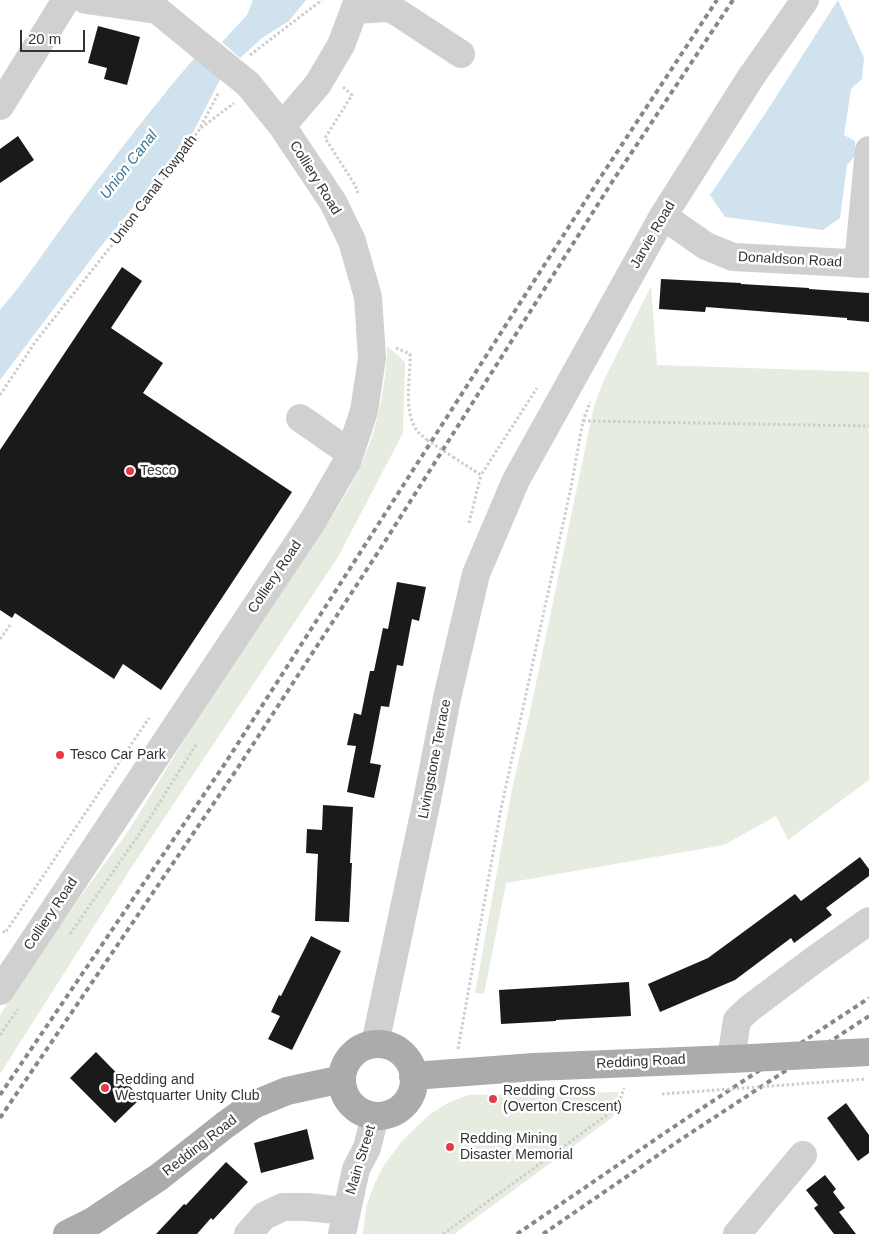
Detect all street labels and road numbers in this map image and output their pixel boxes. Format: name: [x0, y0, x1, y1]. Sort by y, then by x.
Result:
street label: Union Canal Towpath: [107, 132, 201, 248]
street label: Colliery Road: [286, 138, 344, 218]
street label: Jarvie Road: [627, 198, 679, 272]
street label: Donaldson Road: [737, 249, 843, 271]
street label: Colliery Road: [245, 537, 305, 617]
street label: Livingstone Terrace: [415, 698, 455, 820]
street label: Colliery Road: [21, 874, 81, 954]
street label: Redding Road: [596, 1051, 686, 1073]
street label: Redding Road: [160, 1112, 240, 1180]
street label: Main Street: [343, 1123, 379, 1197]

